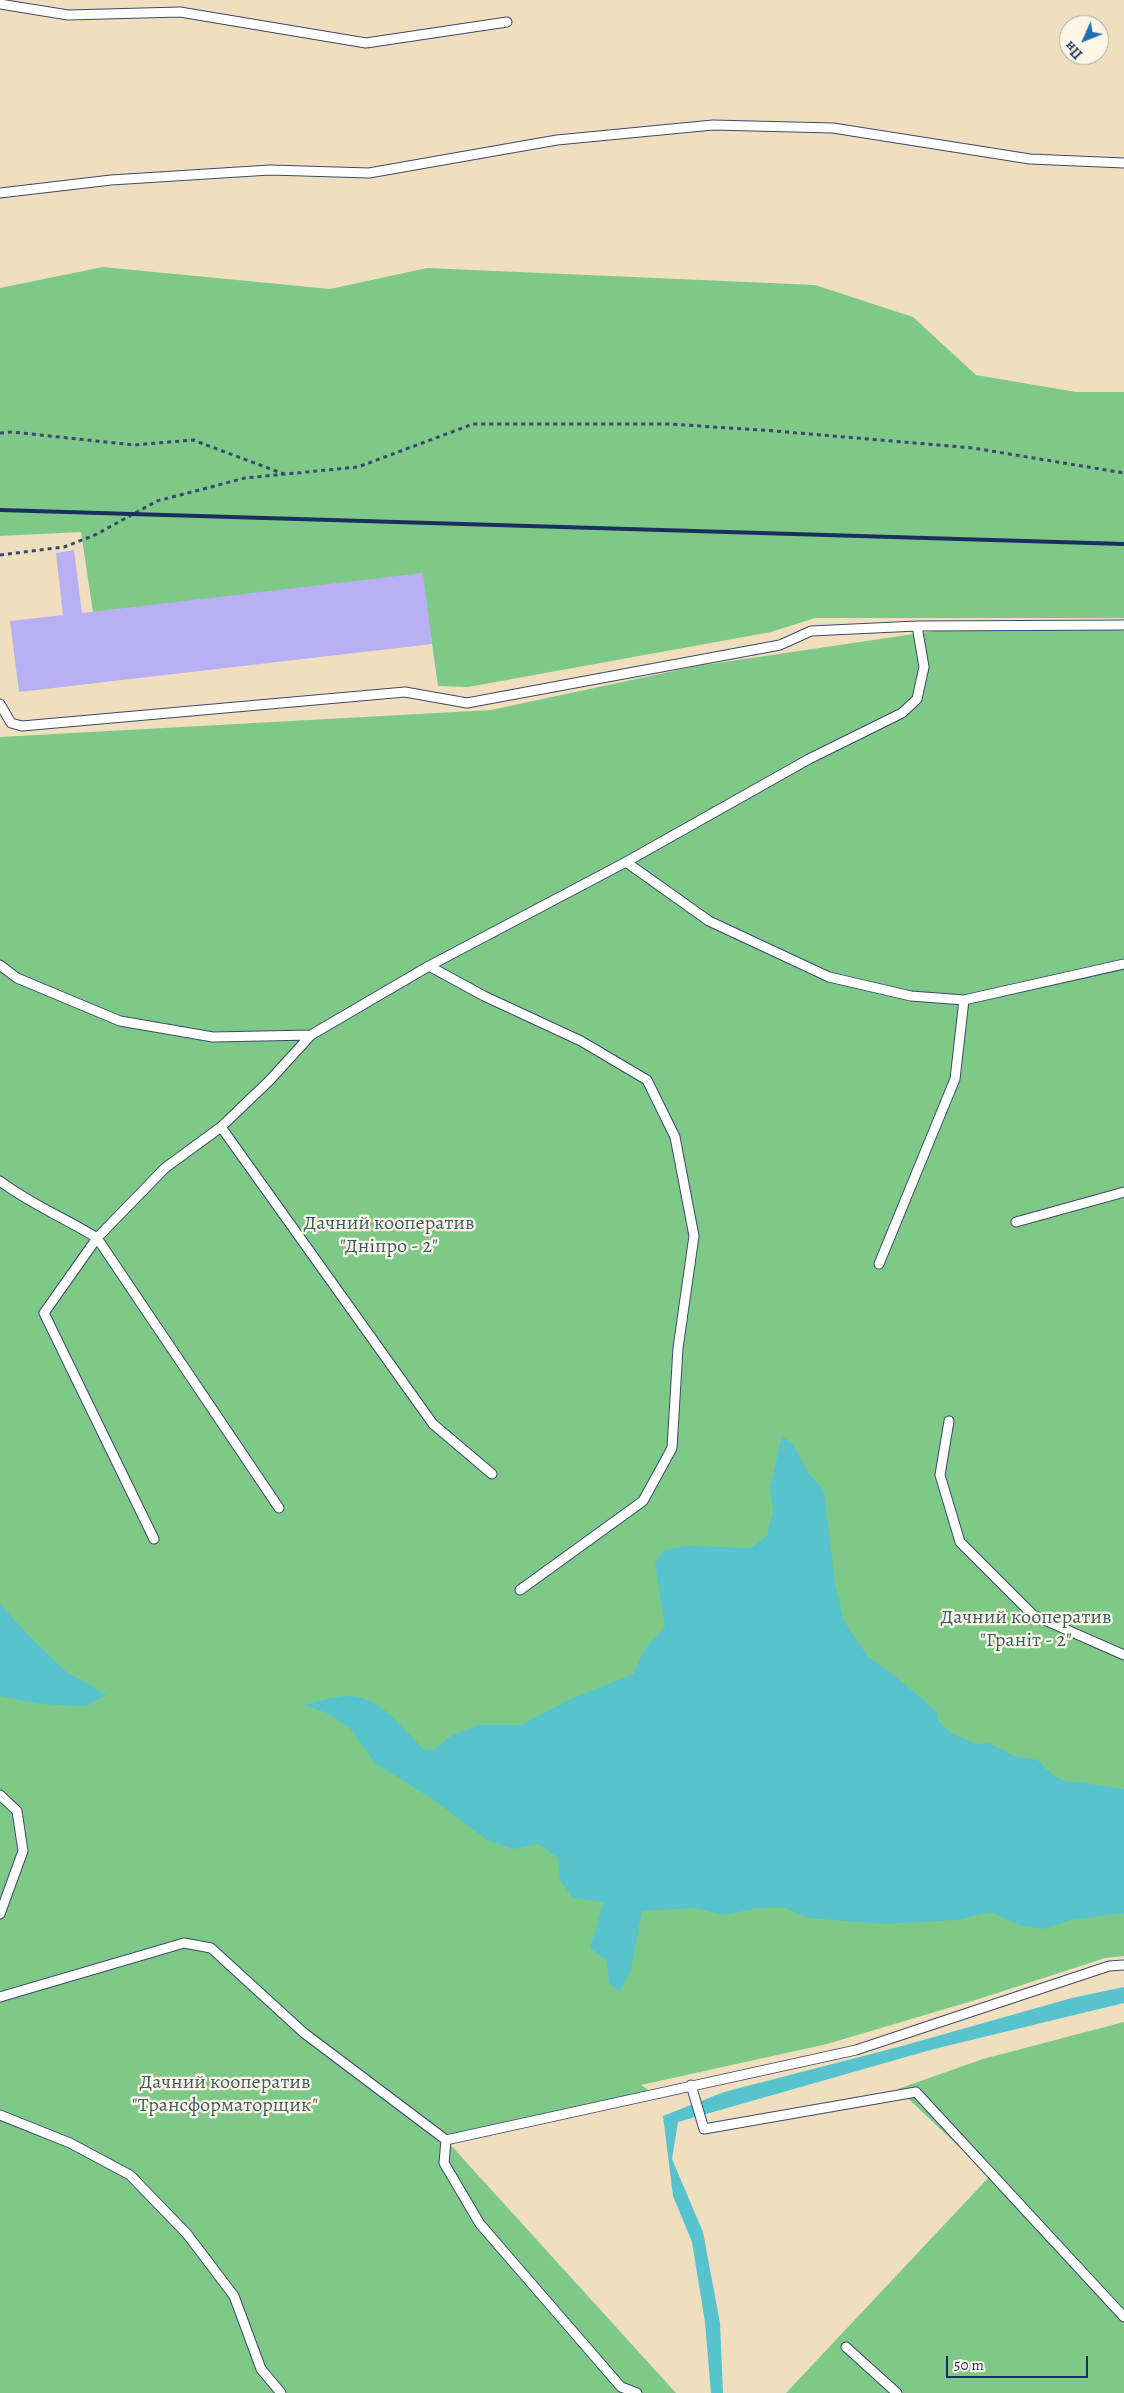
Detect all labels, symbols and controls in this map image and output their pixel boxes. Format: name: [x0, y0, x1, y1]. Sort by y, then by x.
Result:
north arrow: [1059, 15, 1109, 65]
text: Пн: [1060, 37, 1087, 63]
park label: Дачний кооператив "Дніпро - 2": [303, 1212, 475, 1259]
park label: Дачний кооператив "Граніт - 2": [940, 1606, 1112, 1653]
park label: Дачний кооператив "Трансформаторщик": [132, 2071, 318, 2118]
scale bar: [949, 2346, 1092, 2378]
text: 50 m: [954, 2355, 984, 2375]

